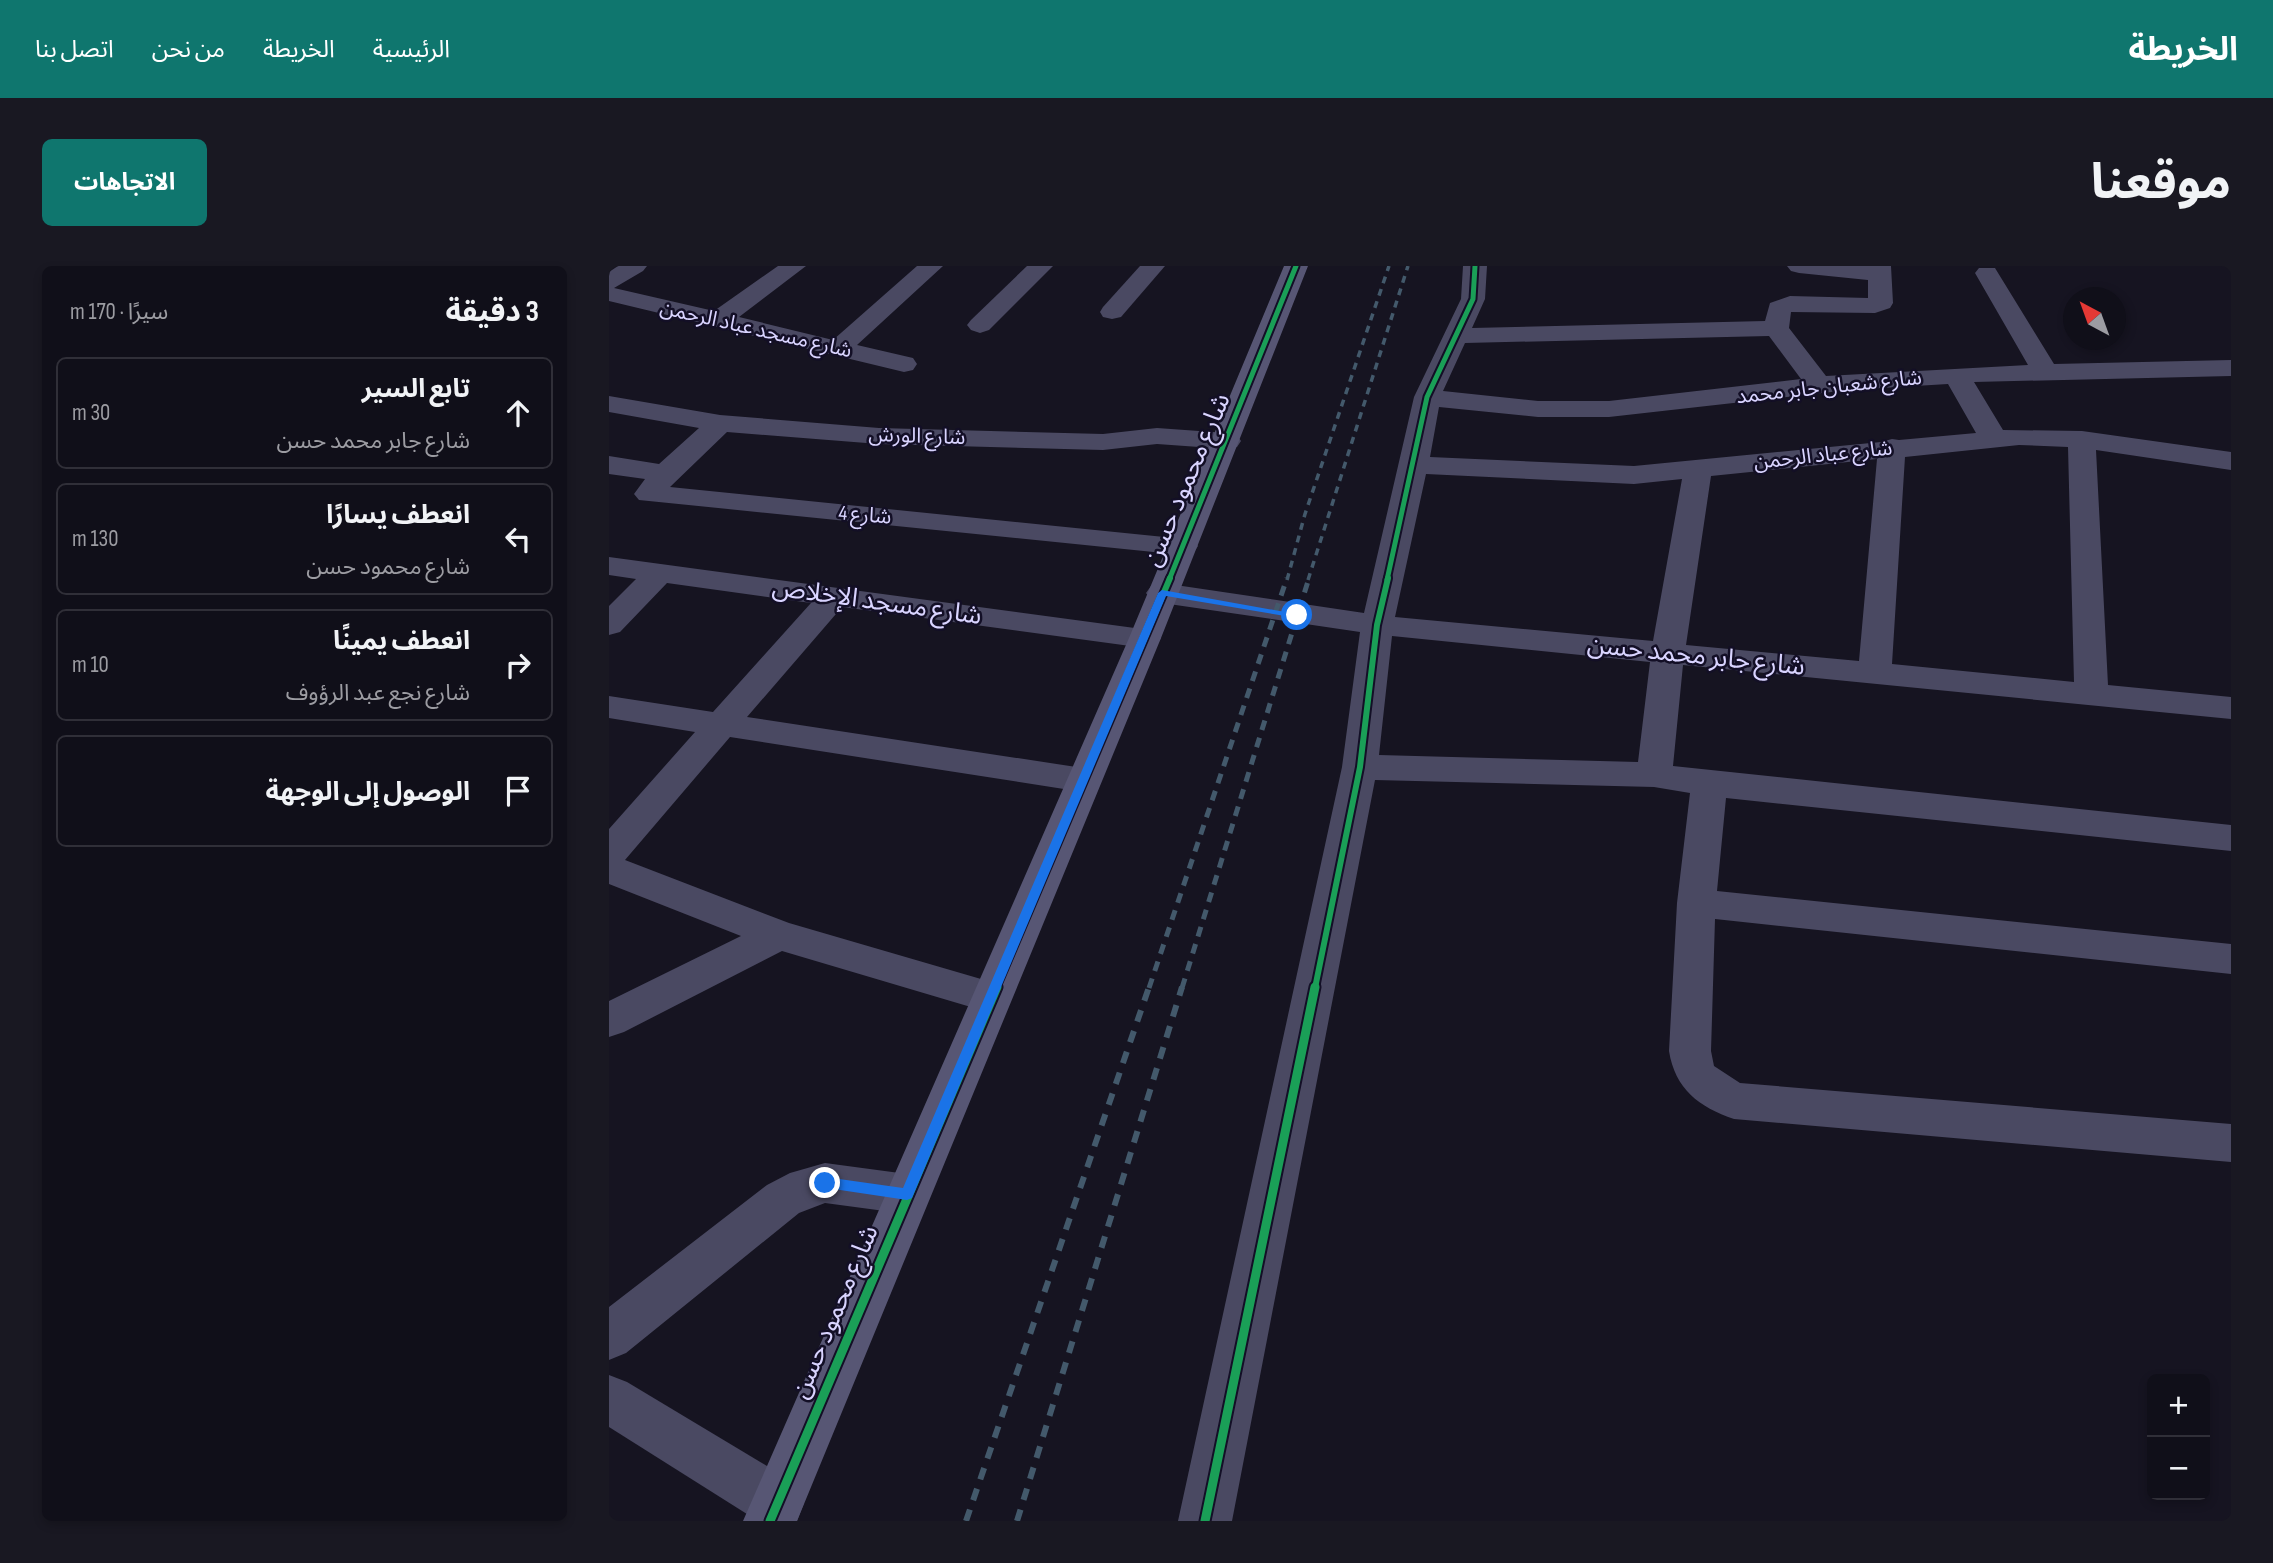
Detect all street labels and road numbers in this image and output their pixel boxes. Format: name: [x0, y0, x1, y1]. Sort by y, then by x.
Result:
street label: شارع مسجد عباد الرحمن: [657, 295, 854, 365]
street label: شارع شعبان جابر محمد: [1735, 365, 1923, 411]
street label: شارع محمود حسن: [1137, 389, 1239, 572]
street label: شارع الورش: [868, 422, 966, 452]
street label: شارع عباد الرحمن: [1752, 435, 1894, 477]
street label: شارع 4: [837, 500, 893, 532]
street label: شارع مسجد الإخلاص: [770, 572, 984, 634]
street label: شارع جابر محمد حسن: [1585, 629, 1806, 685]
street label: شارع محمود حسن: [785, 1221, 887, 1404]

